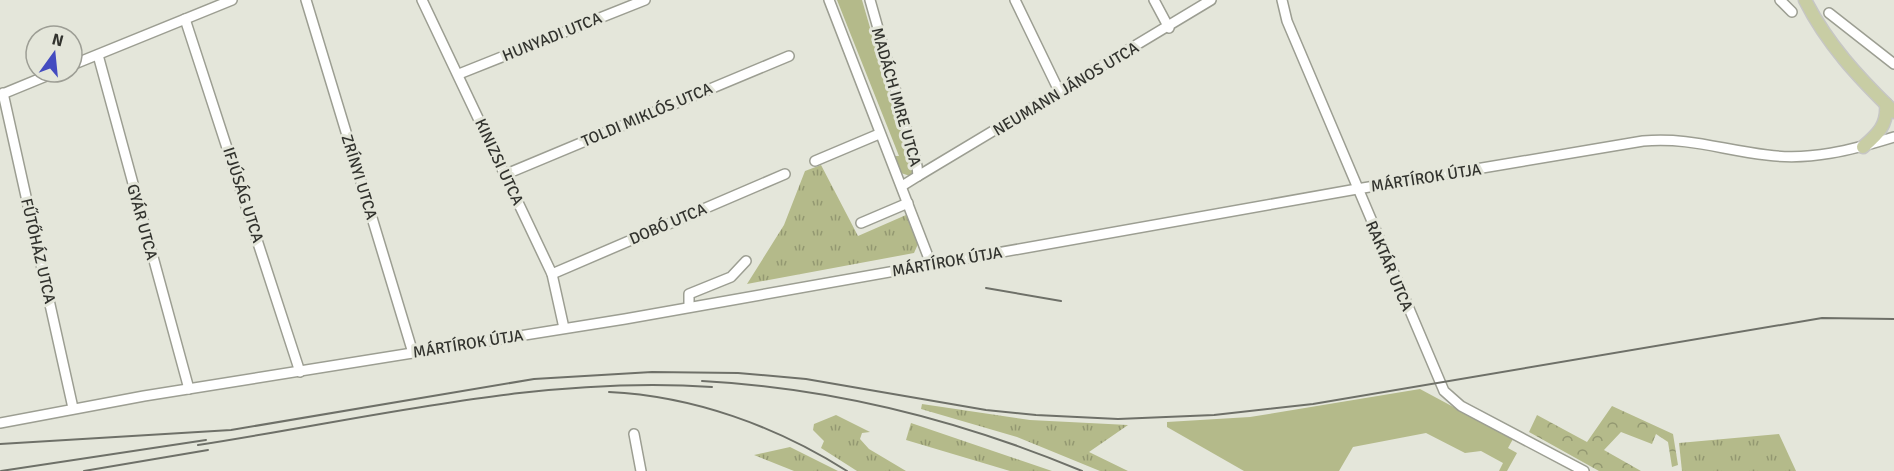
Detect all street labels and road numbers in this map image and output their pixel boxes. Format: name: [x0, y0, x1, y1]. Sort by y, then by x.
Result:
street label: HUNYADI UTCA: [499, 8, 605, 66]
street label: MADÁCH IMRE UTCA: [867, 25, 925, 169]
street label: NEUMANN JÁNOS UTCA: [989, 37, 1143, 140]
street label: TOLDI MIKLÓS UTCA: [579, 78, 716, 152]
street label: KINIZSI UTCA: [470, 115, 528, 209]
street label: ZRÍNYI UTCA: [337, 132, 381, 222]
street label: IFJÚSÁG UTCA: [218, 145, 268, 246]
street label: MÁRTÍROK ÚTJA: [1369, 159, 1483, 197]
street label: GYÁR UTCA: [122, 182, 162, 262]
street label: FŰTŐHÁZ UTCA: [16, 196, 60, 306]
street label: DOBÓ UTCA: [626, 199, 710, 249]
street label: RAKTÁR UTCA: [1361, 218, 1417, 314]
street label: MÁRTÍROK ÚTJA: [890, 242, 1004, 282]
street label: MÁRTÍROK ÚTJA: [411, 325, 525, 363]

